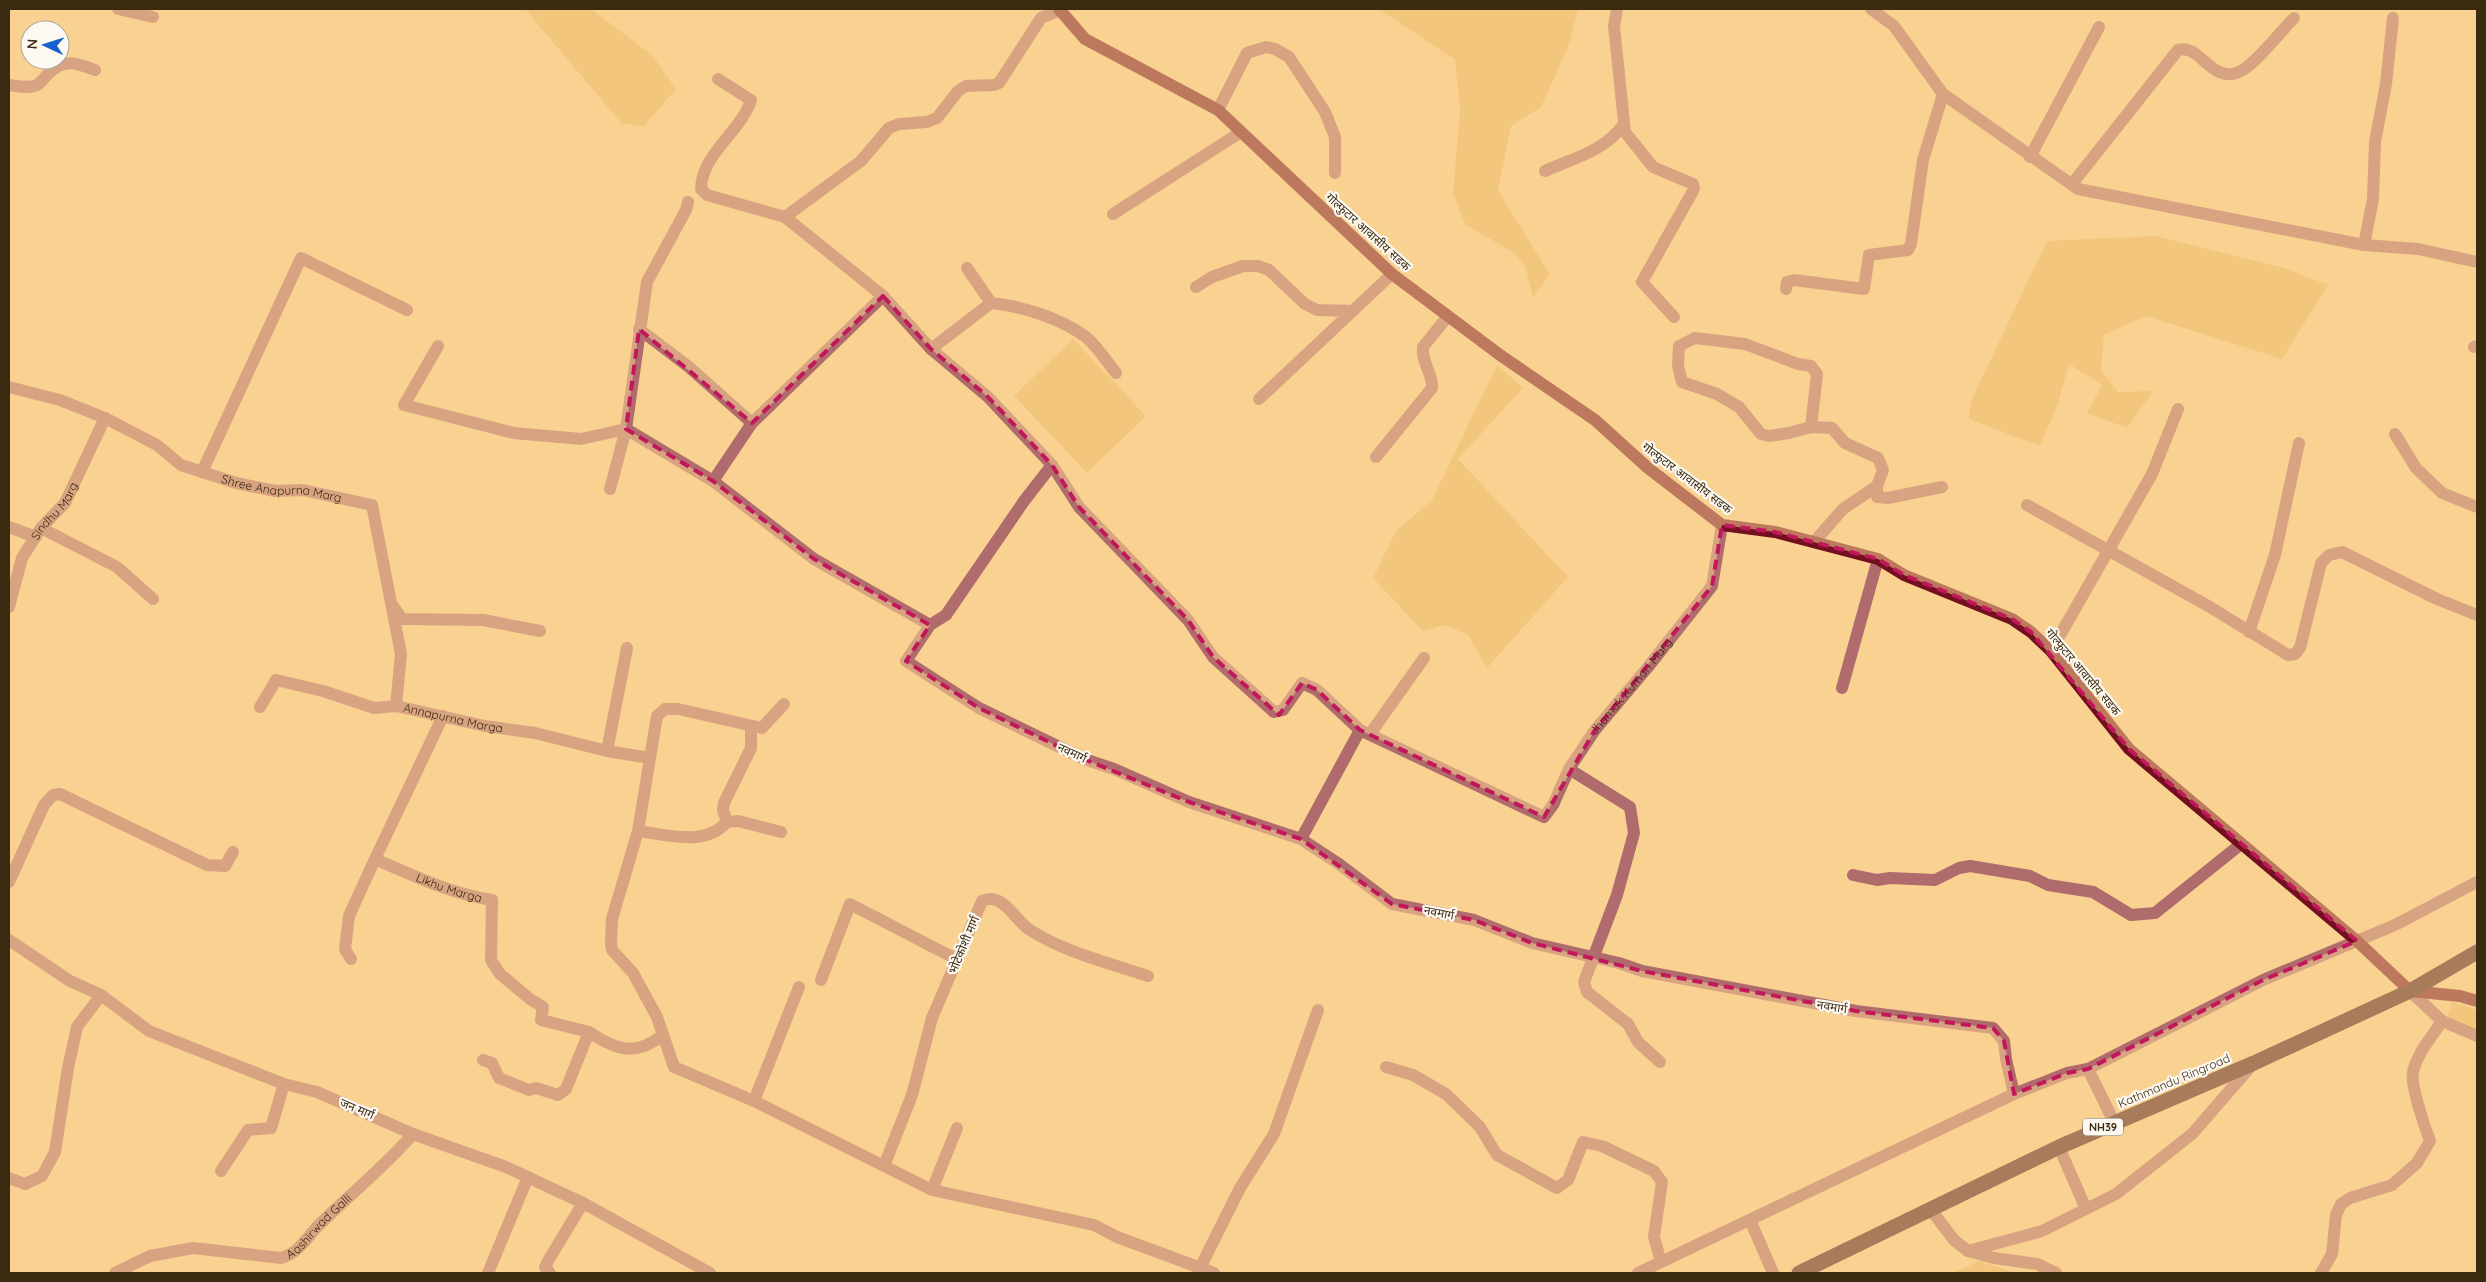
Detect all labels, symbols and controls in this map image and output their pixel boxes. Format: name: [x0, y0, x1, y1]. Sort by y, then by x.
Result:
north arrow: [20, 20, 70, 70]
text: N: [23, 38, 41, 50]
street label: गोल्फुटार आवासीय सडक: [1322, 190, 1414, 275]
street label: गोल्फुटार आवासीय सडक: [1639, 439, 1736, 518]
street label: Shree Anapurna Marg: [220, 471, 343, 505]
street label: Sindhu Marg: [27, 480, 81, 543]
street label: गोल्फुटार आवासीय सडक: [2042, 625, 2125, 719]
street label: Jhamak Kumari Marg: [1586, 635, 1675, 738]
street label: Annapurna Marga: [402, 700, 504, 735]
street label: नवमार्ग: [1055, 739, 1090, 766]
street label: Likhu Marga: [414, 870, 483, 905]
street label: नवमार्ग: [1423, 902, 1456, 923]
street label: भोटेकोशी मार्ग: [945, 913, 983, 976]
street label: नवमार्ग: [1816, 997, 1849, 1016]
street label: Kathmandu Ringroad: [2116, 1050, 2232, 1111]
street label: जन मार्ग: [338, 1095, 378, 1123]
road number: NH39: [2083, 1118, 2123, 1136]
street label: Aashirwad Galli: [283, 1190, 354, 1262]

